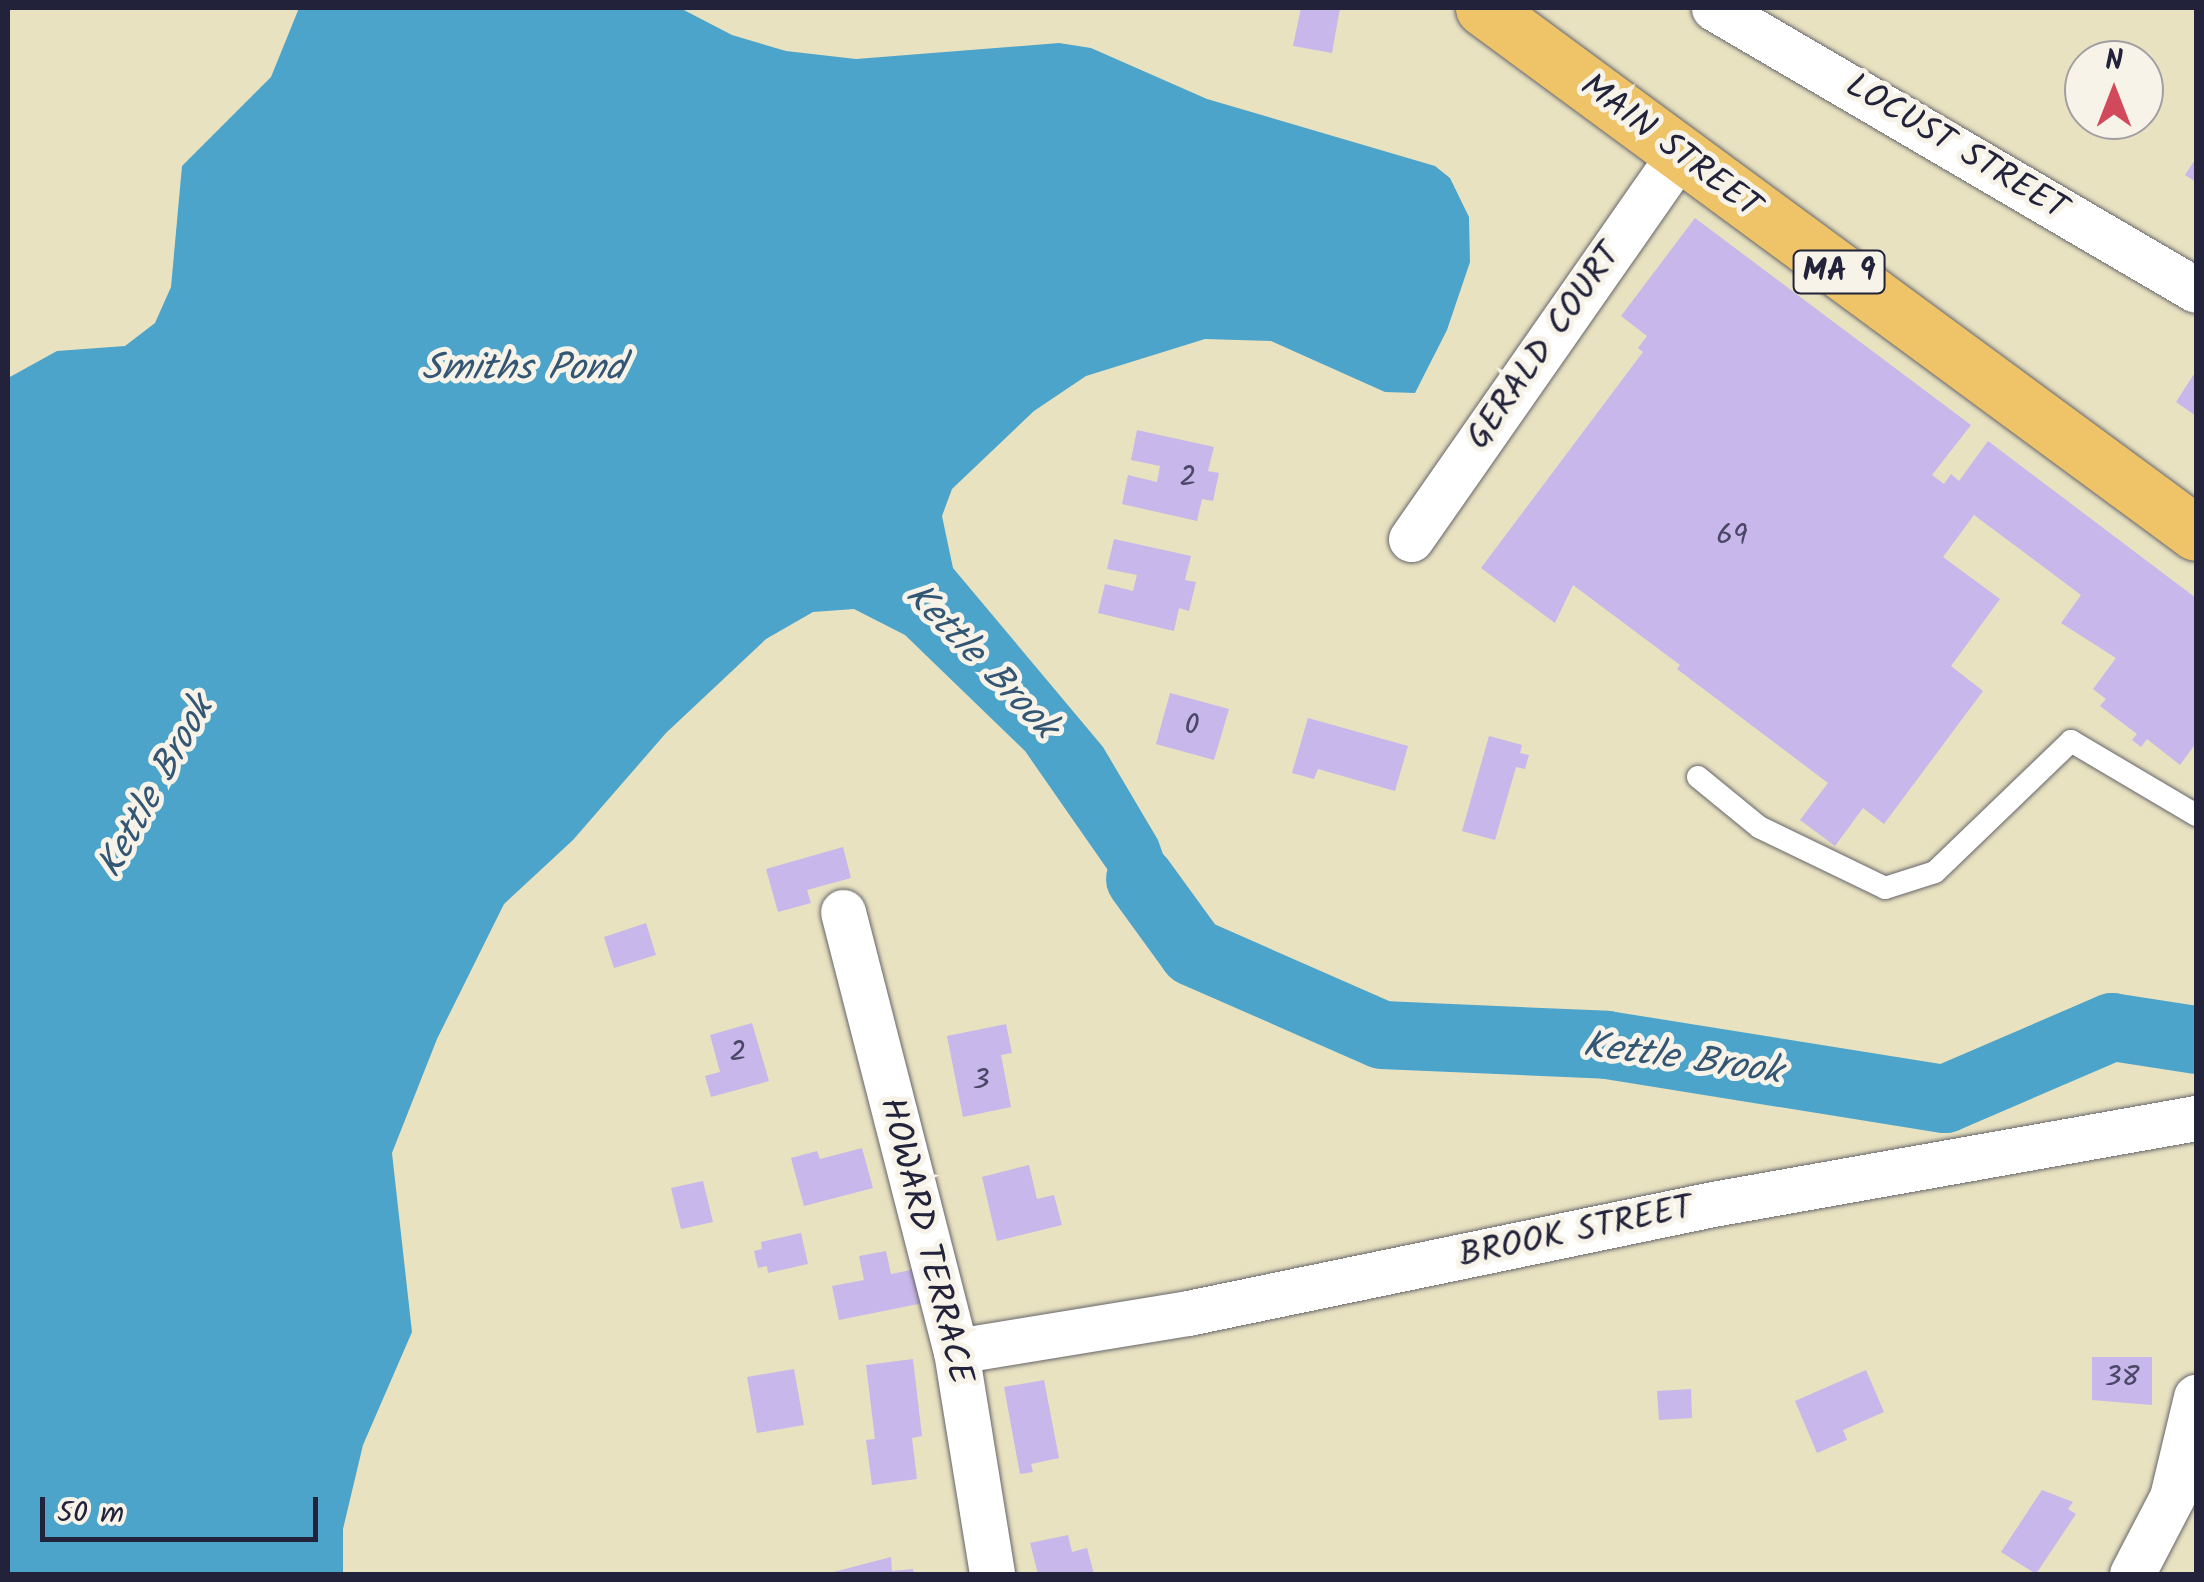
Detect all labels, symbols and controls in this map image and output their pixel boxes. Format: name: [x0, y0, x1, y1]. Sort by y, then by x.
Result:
text: N: [2105, 39, 2123, 84]
north arrow: [2064, 40, 2164, 140]
street label: LOCUST STREET: [1838, 65, 2074, 231]
street label: MAIN STREET: [1572, 66, 1768, 228]
street label: GERALD COURT: [1458, 236, 1632, 458]
road number: MA 9: [1792, 245, 1886, 299]
water label: Smiths Pond: [421, 347, 625, 393]
house number: 2: [1179, 460, 1197, 496]
house number: 69: [1716, 518, 1748, 554]
water label: Kettle Brook: [894, 574, 1066, 750]
water label: Kettle Brook: [89, 690, 225, 886]
house number: 0: [1185, 708, 1199, 744]
water label: Kettle Brook: [1580, 1024, 1784, 1096]
house number: 2: [729, 1035, 747, 1071]
house number: 3: [972, 1063, 990, 1099]
street label: HOWARD TERRACE: [869, 1094, 981, 1388]
street label: BROOK STREET: [1455, 1188, 1697, 1278]
house number: 38: [2104, 1360, 2140, 1396]
scale bar: [45, 1477, 322, 1539]
text: 50 m: [57, 1490, 124, 1538]

